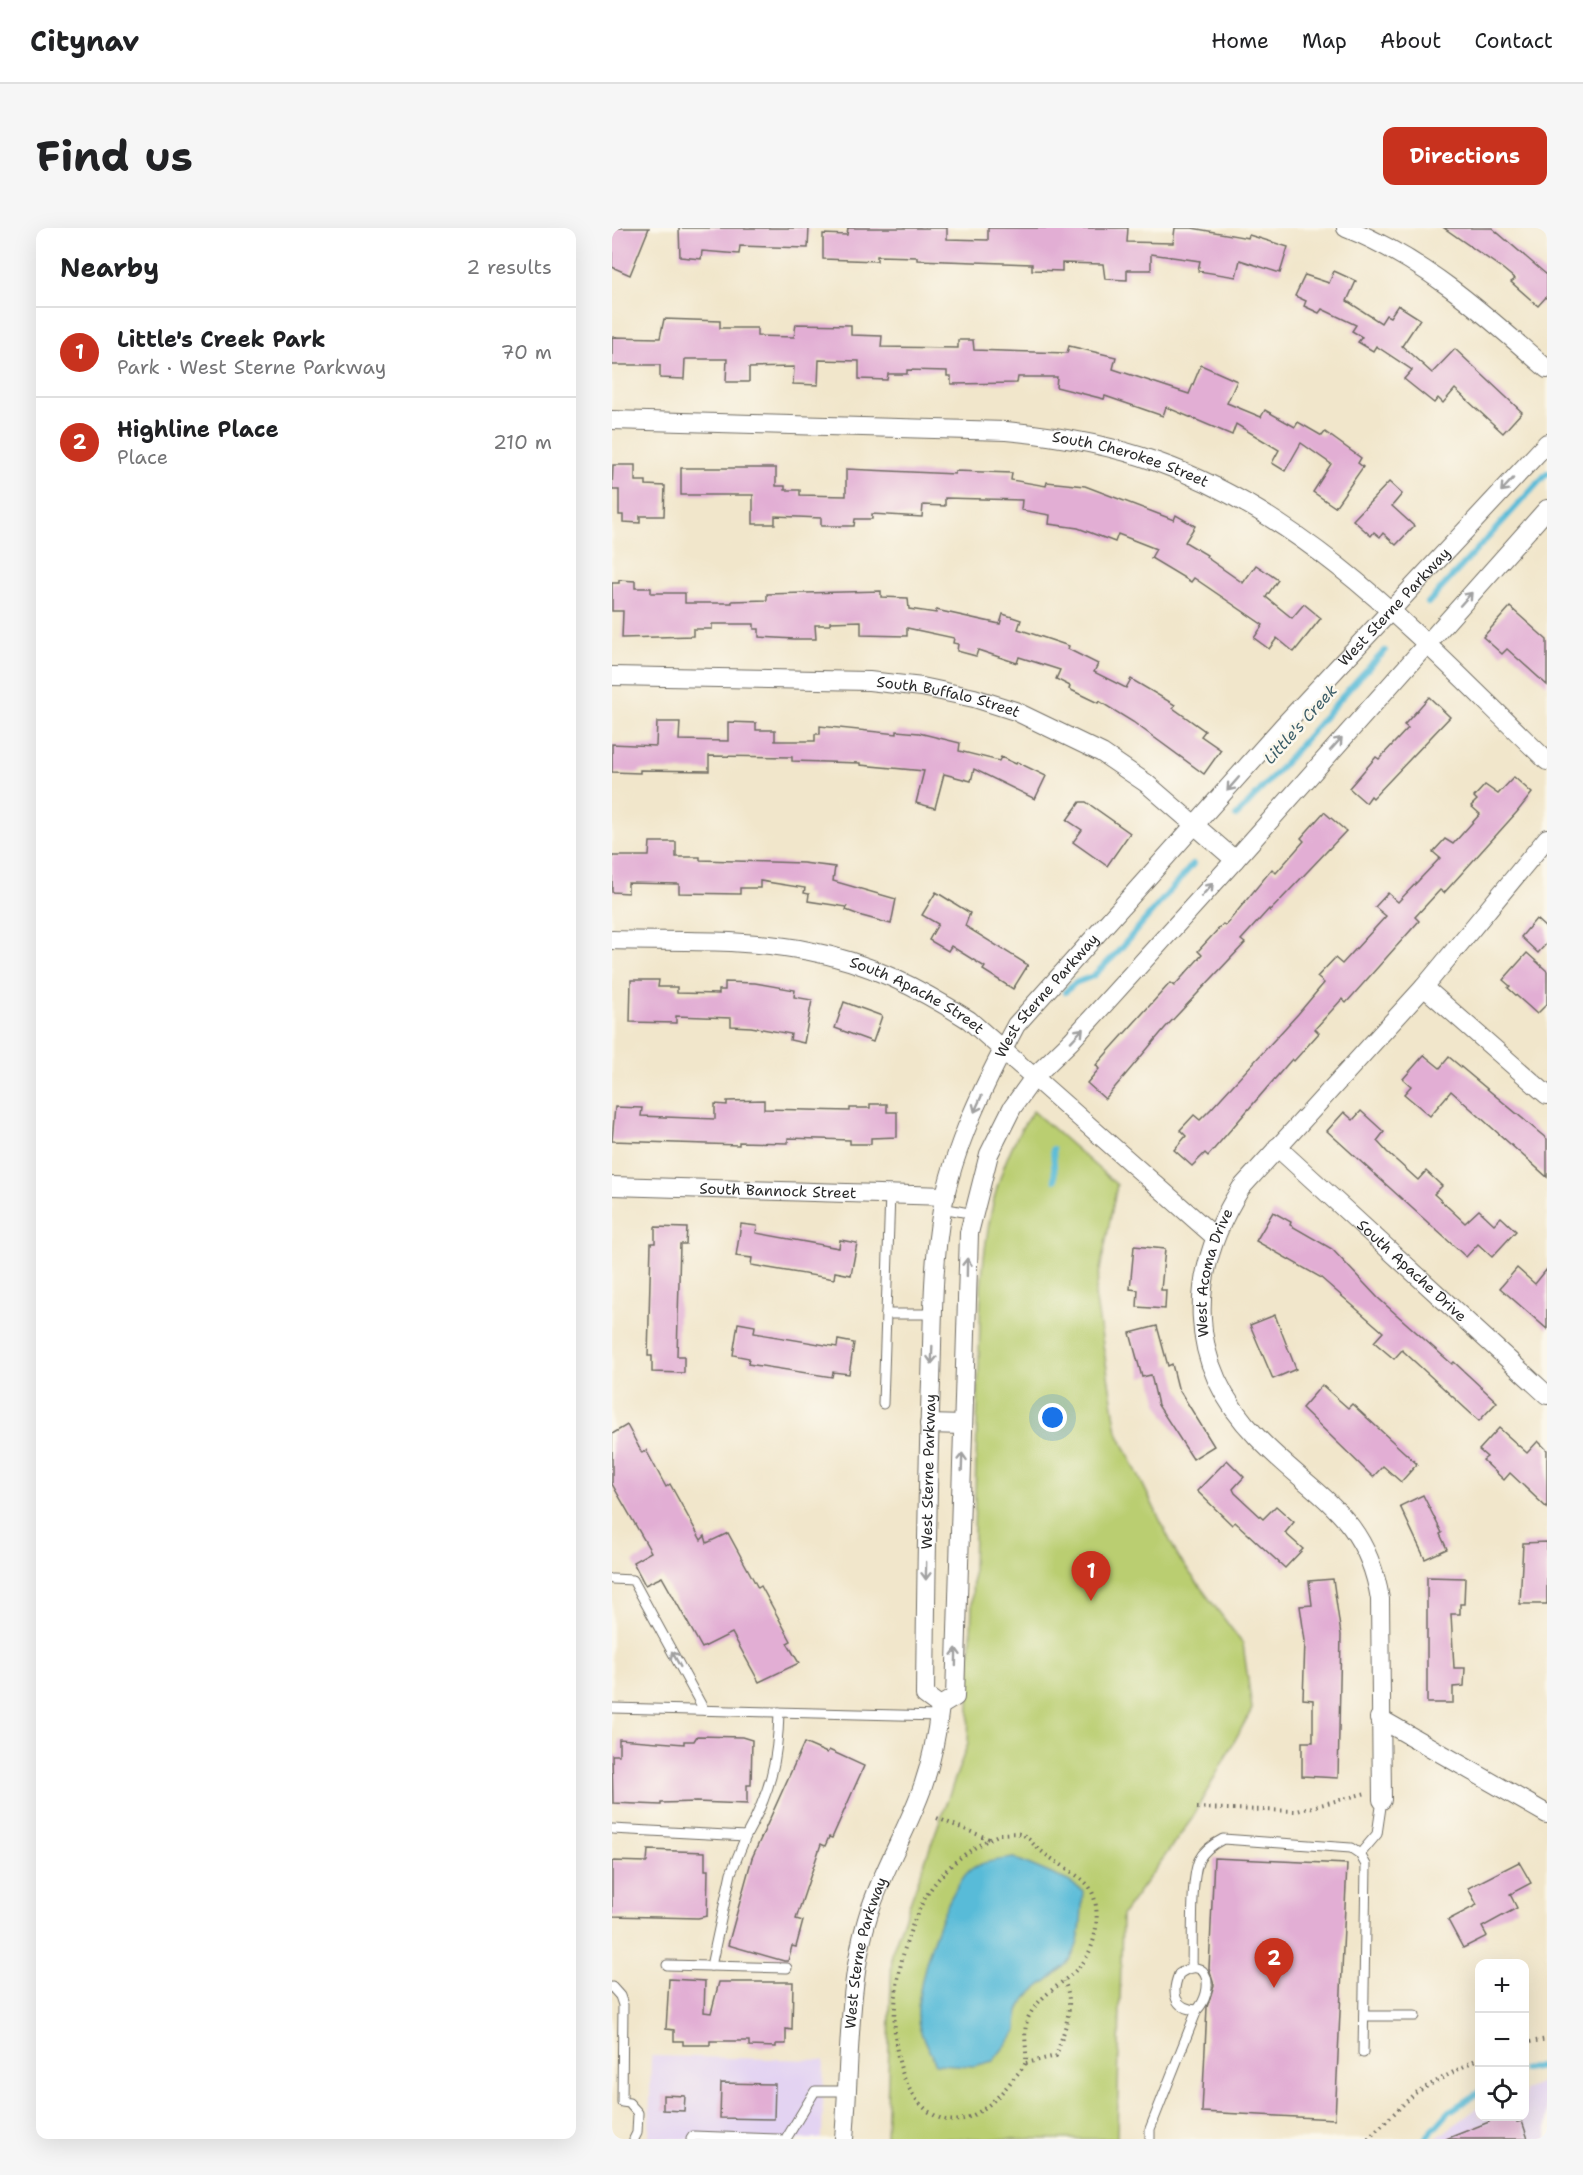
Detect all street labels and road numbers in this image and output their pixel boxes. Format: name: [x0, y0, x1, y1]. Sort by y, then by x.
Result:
street label: South Cherokee Street: [1051, 427, 1212, 492]
street label: West Sterne Parkway: [1334, 543, 1454, 671]
street label: South Buffalo Street: [876, 672, 1024, 722]
street label: West Sterne Parkway: [990, 929, 1103, 1061]
street label: South Apache Street: [847, 952, 988, 1039]
street label: South Bannock Street: [699, 1179, 857, 1203]
street label: West Acoma Drive: [1192, 1205, 1238, 1338]
street label: South Apache Drive: [1353, 1215, 1471, 1326]
street label: West Sterne Parkway: [917, 1394, 941, 1550]
street label: West Sterne Parkway: [840, 1874, 892, 2030]

